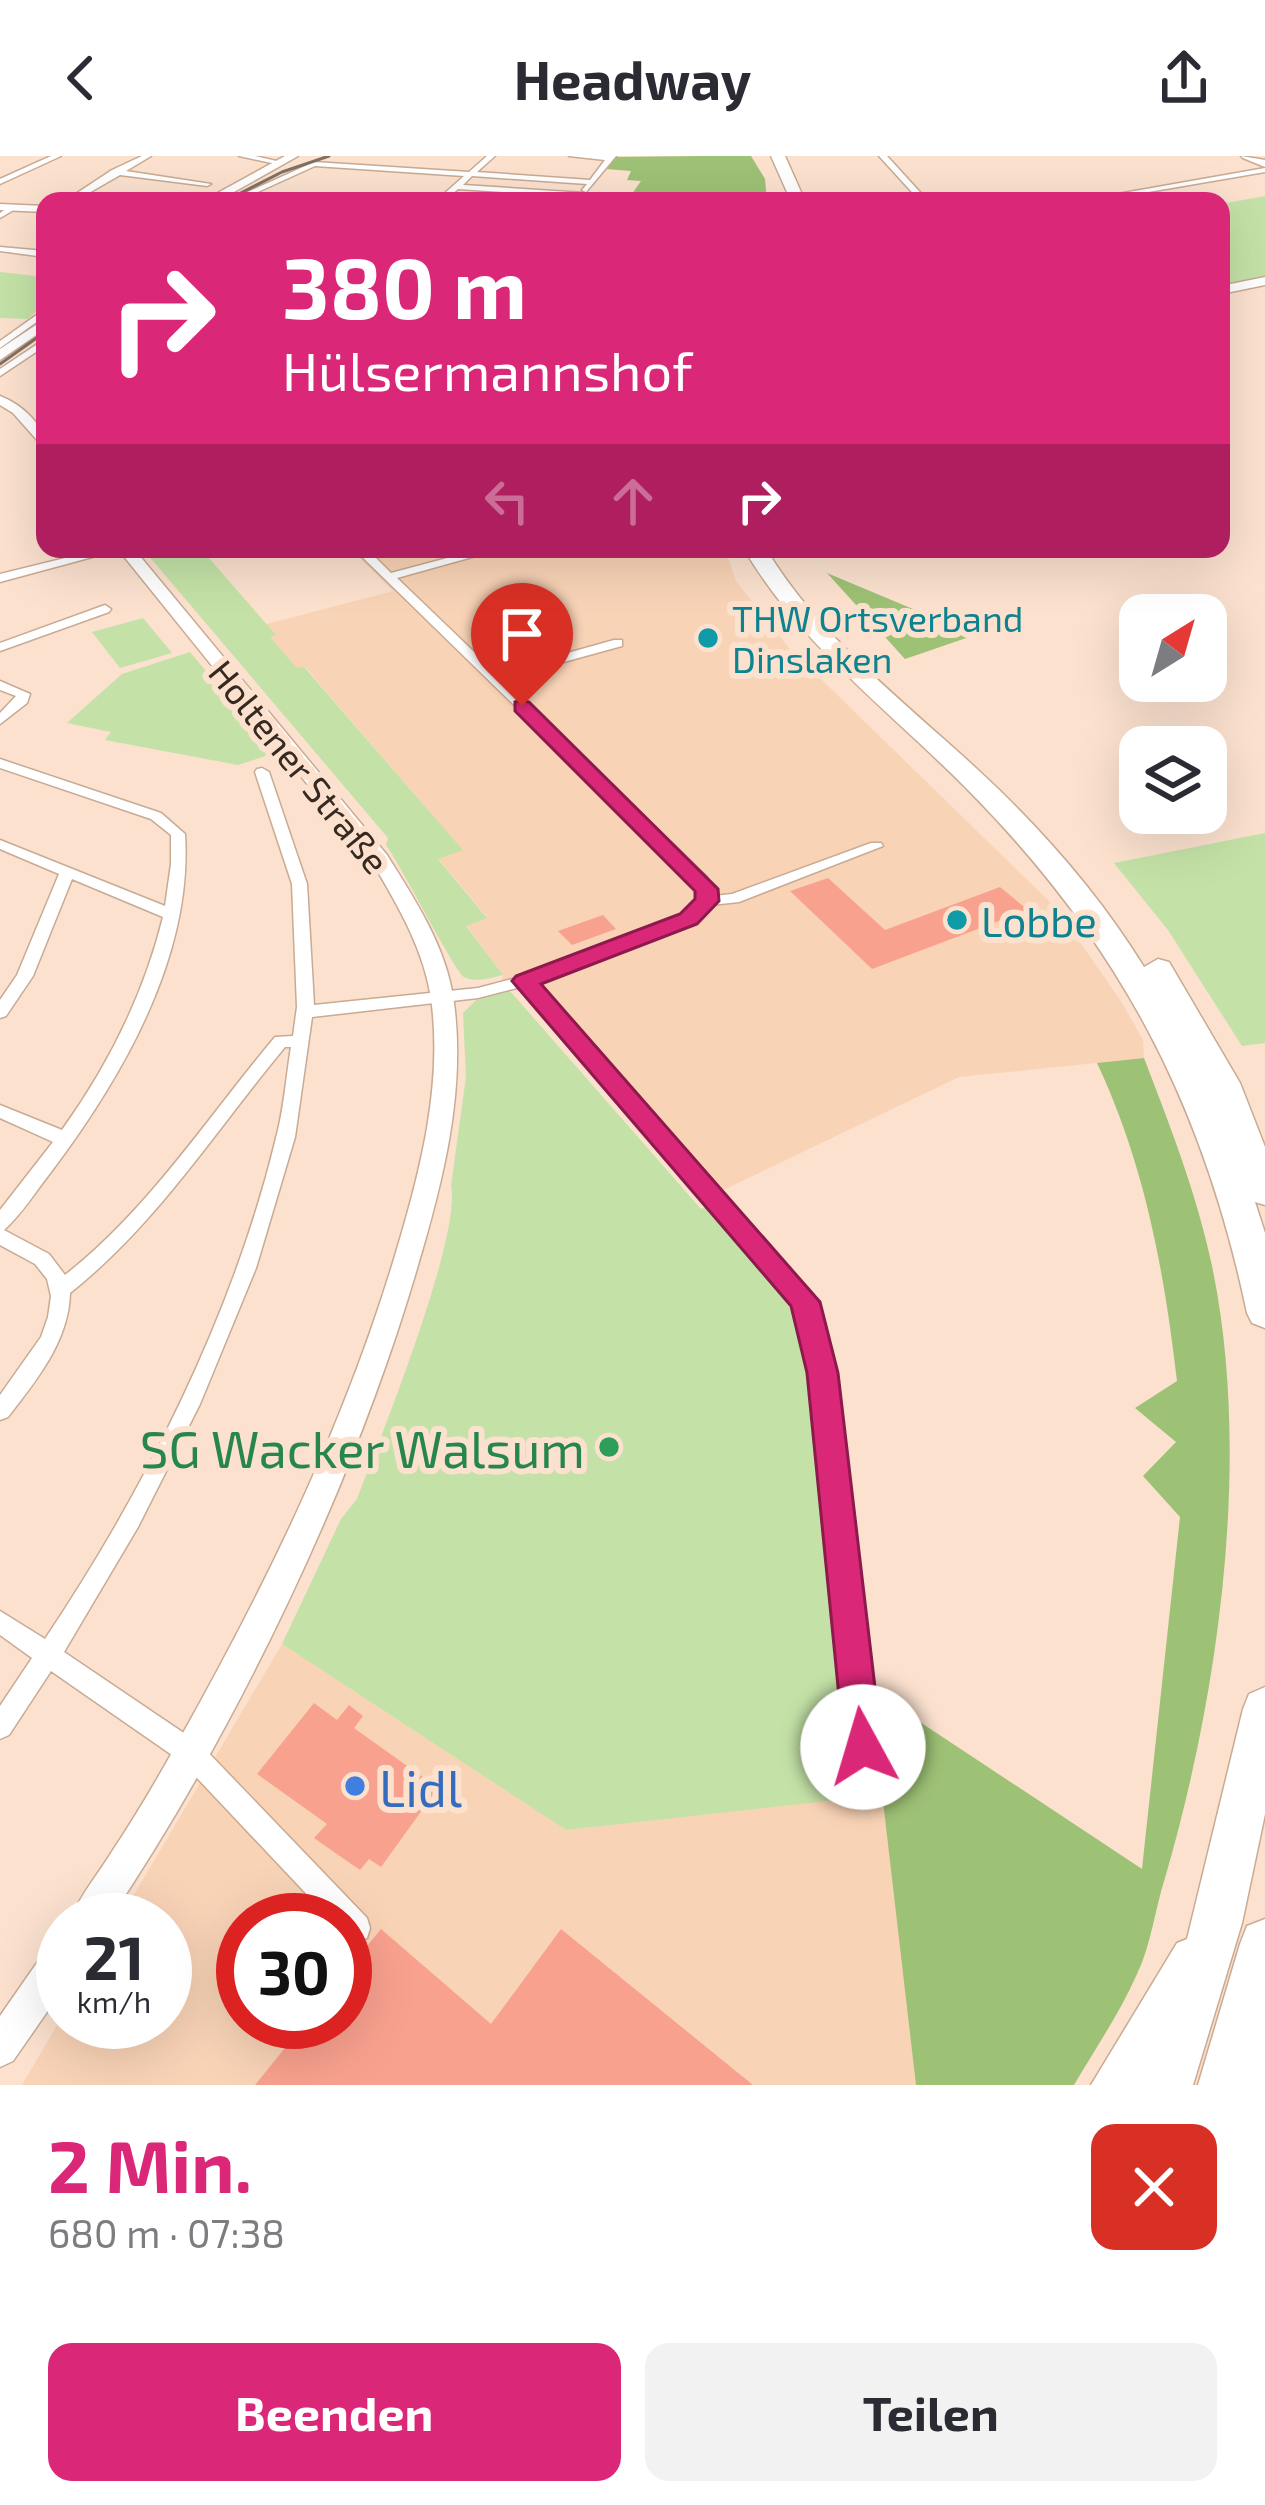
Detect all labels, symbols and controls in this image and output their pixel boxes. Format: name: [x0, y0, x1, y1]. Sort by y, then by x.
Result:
icon: back: [48, 45, 114, 111]
icon: share: [1151, 45, 1217, 111]
text: Headway: [514, 46, 751, 111]
text: 380 m: [282, 235, 527, 336]
icon: right: [84, 240, 240, 396]
text: Hülsermannshof: [282, 337, 693, 402]
icon: left: [474, 468, 540, 534]
icon: ahead: [600, 468, 666, 534]
icon: right: [726, 468, 792, 534]
pin: [471, 583, 573, 706]
north arrow: [1119, 594, 1227, 702]
map controls: [1119, 594, 1227, 834]
place label: THW Ortsverband Dinslaken: [732, 596, 1023, 680]
icon: arrive: [489, 601, 555, 667]
marker: THW Ortsverband Dinslaken: [695, 625, 721, 651]
street label: Holtener Straße: [201, 651, 399, 881]
button: layers: [1119, 726, 1227, 834]
place label: Lobbe: [981, 895, 1097, 945]
marker: Lobbe: [944, 907, 970, 933]
place label: SG Wacker Walsum: [140, 1417, 585, 1478]
marker: SG Wacker Walsum: [596, 1434, 622, 1460]
position arrow: [800, 1684, 926, 1810]
place label: Lidl: [379, 1756, 462, 1817]
marker: Lidl: [342, 1773, 368, 1799]
speed limit sign: 30: [216, 1893, 372, 2049]
text: 21: [84, 1920, 144, 1992]
text: km/h: [77, 1983, 151, 2019]
text: 2 Min.: [48, 2121, 252, 2207]
button: close: [1091, 2124, 1217, 2250]
text: 680 m · 07:38: [48, 2209, 285, 2256]
button: Beenden: [48, 2343, 621, 2481]
button: Teilen: [645, 2343, 1217, 2481]

